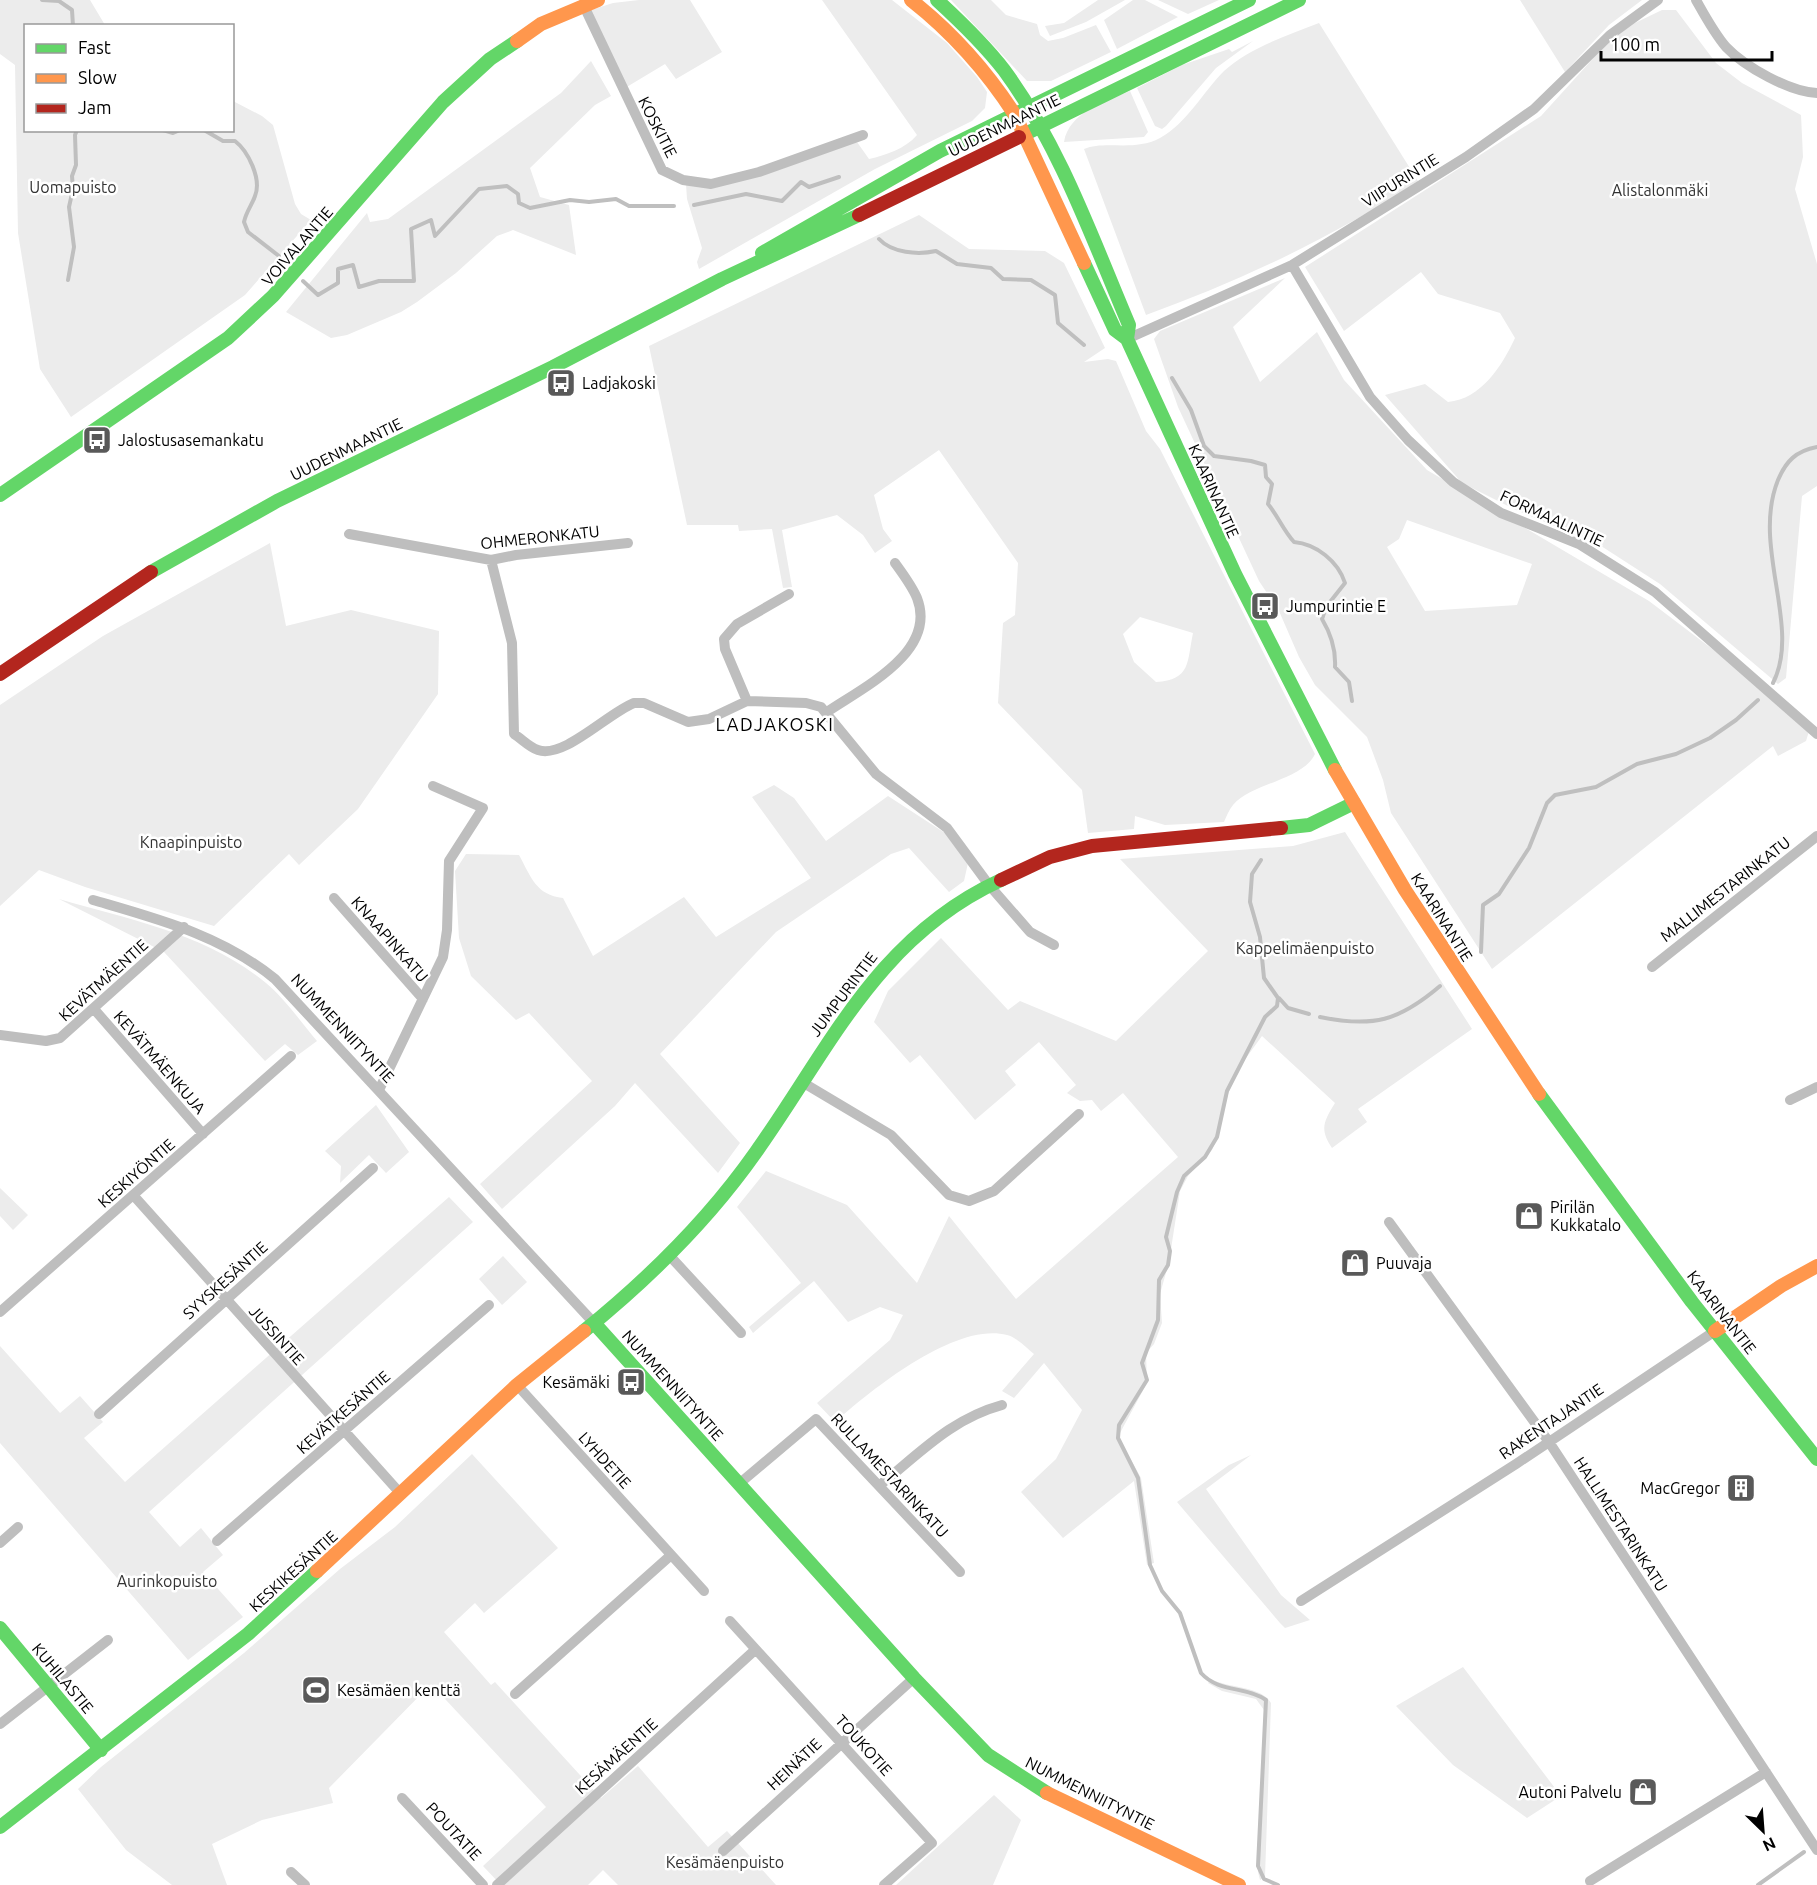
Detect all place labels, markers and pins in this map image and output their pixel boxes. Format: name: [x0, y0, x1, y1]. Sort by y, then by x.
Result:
bus stop icon: Ladjakoski: [545, 367, 577, 399]
place label: Ladjakoski: [582, 374, 656, 392]
bus stop icon: Jalostusasemankatu: [81, 424, 113, 456]
place label: Jalostusasemankatu: [118, 431, 264, 449]
bus stop icon: Jumpurintie E: [1249, 590, 1281, 622]
place label: Jumpurintie E: [1286, 597, 1386, 615]
place label: Pirilän Kukkatalo: [1550, 1198, 1621, 1234]
shop icon: Pirilän Kukkatalo: [1513, 1200, 1545, 1232]
shop icon: Puuvaja: [1339, 1247, 1371, 1279]
place label: Puuvaja: [1376, 1254, 1432, 1272]
bus stop icon: Kesämäki: [615, 1366, 647, 1398]
place label: Kesämäki: [542, 1373, 610, 1391]
building icon: MacGregor: [1725, 1472, 1757, 1504]
place label: MacGregor: [1640, 1479, 1720, 1497]
sports icon: Kesämäen kenttä: [300, 1674, 332, 1706]
place label: Kesämäen kenttä: [337, 1681, 461, 1699]
shop icon: Autoni Palvelu: [1627, 1776, 1659, 1808]
place label: Autoni Palvelu: [1518, 1783, 1622, 1801]

